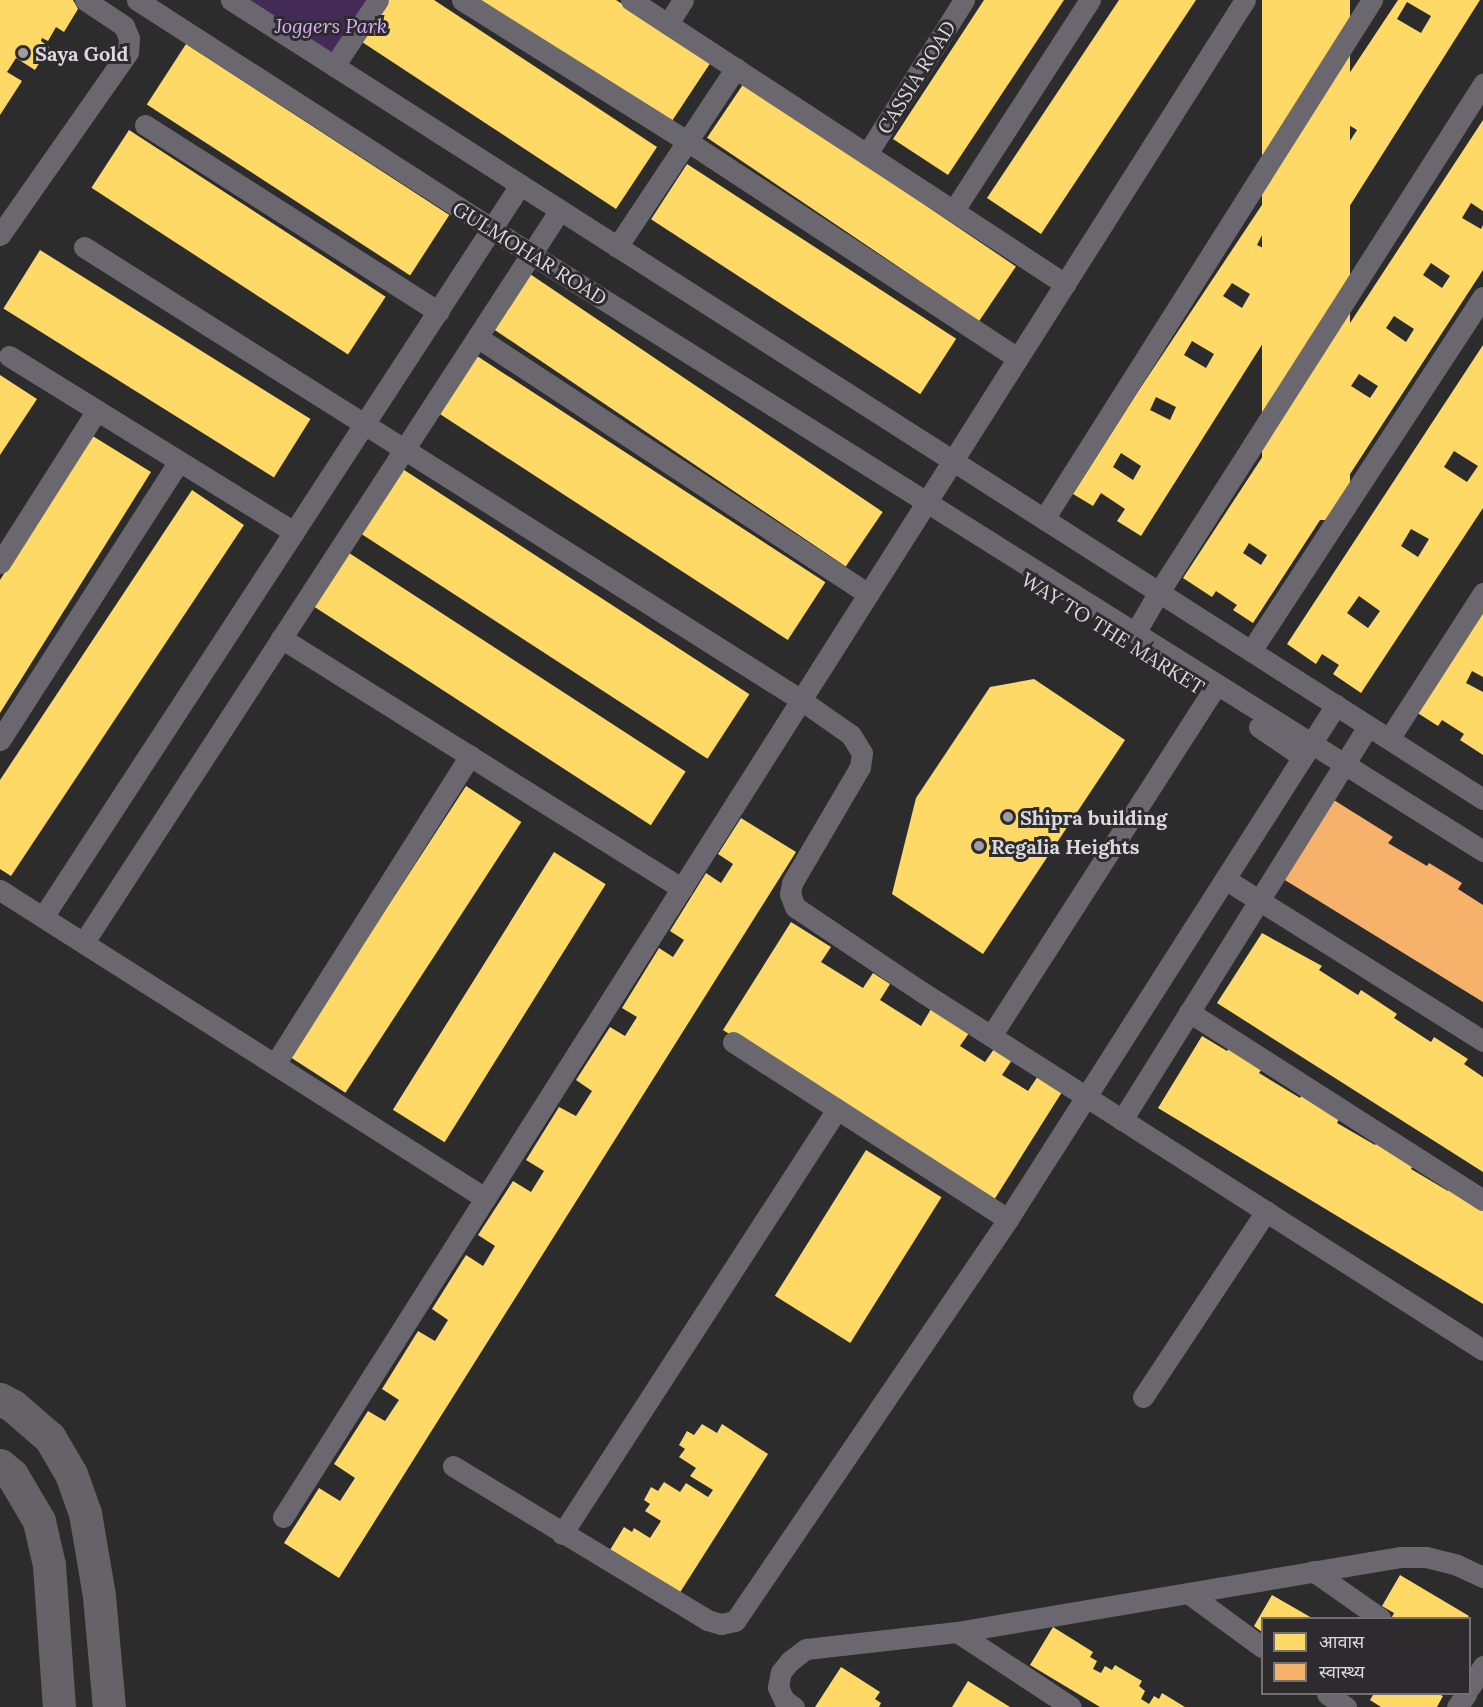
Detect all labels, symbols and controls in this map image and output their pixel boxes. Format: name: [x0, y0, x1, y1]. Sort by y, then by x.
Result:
park label: Joggers Park: [275, 13, 387, 37]
street label: CASSIA ROAD: [872, 16, 960, 138]
place label: Saya Gold: [35, 41, 128, 65]
marker: Saya Gold: [16, 46, 30, 60]
street label: GULMOHAR ROAD: [448, 196, 612, 310]
street label: WAY TO THE MARKET: [1017, 567, 1209, 699]
place label: Shipra building: [1020, 805, 1167, 829]
marker: Shipra building: [1001, 810, 1015, 824]
place label: Regalia Heights: [991, 834, 1139, 858]
marker: Regalia Heights: [972, 839, 986, 853]
legend: [1261, 1617, 1471, 1695]
text: आवास: [1319, 1630, 1364, 1653]
text: स्वास्थ्य: [1319, 1660, 1365, 1683]

